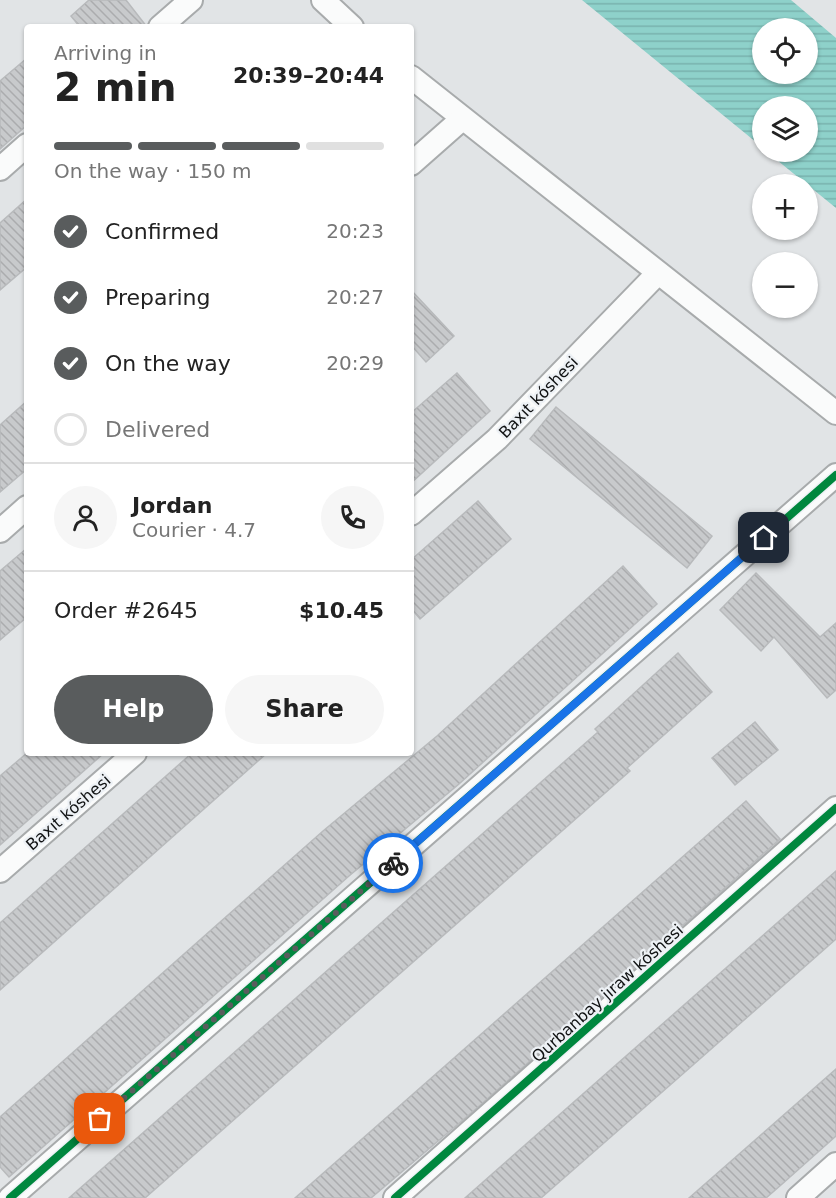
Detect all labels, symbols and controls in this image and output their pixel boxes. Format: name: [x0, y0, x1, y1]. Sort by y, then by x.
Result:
map controls: [752, 18, 818, 318]
button: locate: [752, 18, 818, 84]
text: Arriving in: [54, 41, 157, 65]
text: 20:39–20:44: [233, 63, 384, 88]
text: 2 min: [54, 65, 176, 110]
button: layers: [752, 96, 818, 162]
text: On the way · 150 m: [54, 159, 252, 183]
button: +: [752, 174, 818, 240]
icon: check: [54, 215, 87, 248]
text: Confirmed: [105, 219, 219, 244]
text: 20:23: [326, 219, 384, 243]
button: −: [752, 252, 818, 318]
icon: check: [54, 281, 87, 314]
text: Preparing: [105, 285, 211, 310]
text: 20:27: [326, 285, 384, 309]
icon: check: [54, 347, 87, 380]
text: On the way: [105, 351, 231, 376]
text: 20:29: [326, 351, 384, 375]
street label: Baxıt kóshesi: [495, 353, 582, 442]
text: Delivered: [105, 417, 210, 442]
button: person: [54, 486, 117, 549]
button: phone: [321, 486, 384, 549]
text: Jordan: [132, 493, 212, 518]
pin: [738, 512, 789, 563]
text: Courier · 4.7: [132, 518, 256, 542]
icon: home: [747, 521, 780, 554]
text: Order #2645: [54, 598, 198, 623]
text: $10.45: [299, 598, 384, 623]
button: Help: [54, 675, 213, 744]
button: Share: [225, 675, 384, 744]
street label: Baxıt kóshesi: [22, 771, 114, 854]
courier: [363, 833, 423, 893]
icon: bike: [377, 847, 410, 880]
street label: Qurbanbay jıraw kóshesi: [528, 920, 687, 1066]
pin: [74, 1093, 125, 1144]
icon: bag: [83, 1102, 116, 1135]

